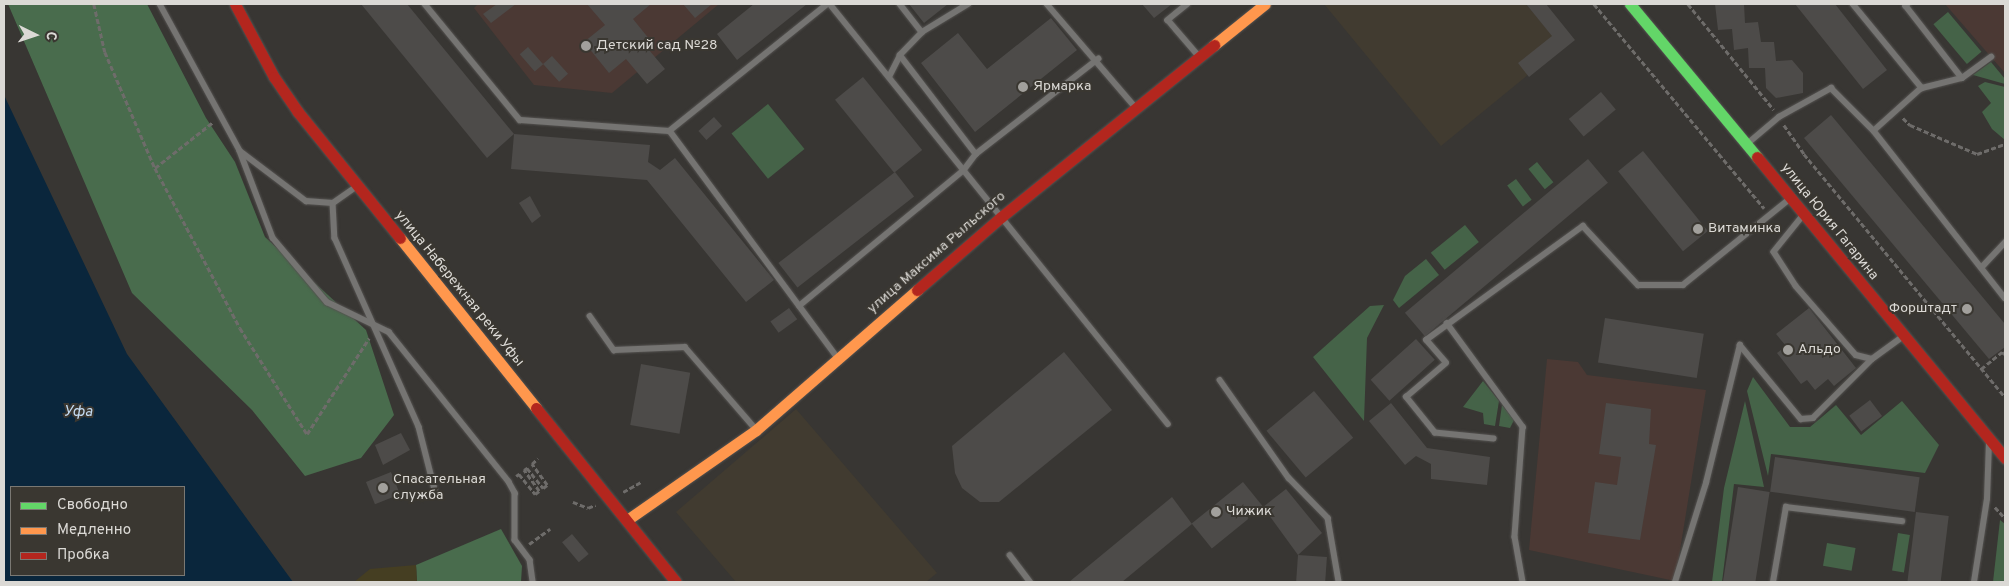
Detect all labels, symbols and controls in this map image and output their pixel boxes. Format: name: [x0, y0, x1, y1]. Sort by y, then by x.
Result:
north arrow: [10, 10, 60, 60]
text: С: [42, 31, 59, 41]
place label: Детский сад №28: [596, 38, 718, 54]
marker: Детский сад №28: [580, 40, 592, 52]
place label: Ярмарка: [1033, 79, 1091, 95]
marker: Ярмарка: [1017, 81, 1029, 93]
street label: улица Юрия Гагарина: [1777, 160, 1881, 284]
street label: улица Максима Рыльского: [864, 188, 1010, 318]
street label: улица Набережная реки Уфы: [391, 208, 527, 370]
place label: Витаминка: [1708, 221, 1781, 237]
marker: Витаминка: [1692, 223, 1704, 235]
place label: Форштадт: [1889, 301, 1957, 317]
marker: Форштадт: [1961, 303, 1973, 315]
place label: Альдо: [1798, 342, 1841, 358]
marker: Альдо: [1782, 344, 1794, 356]
water label: Уфа: [64, 404, 92, 422]
place label: Спасательная служба: [393, 472, 486, 504]
marker: Спасательная служба: [377, 482, 389, 494]
legend: [10, 486, 185, 576]
text: Свободно: [57, 496, 128, 515]
place label: Чижик: [1226, 504, 1272, 520]
marker: Чижик: [1210, 506, 1222, 518]
text: Медленно: [57, 521, 131, 540]
text: Пробка: [57, 546, 109, 565]

